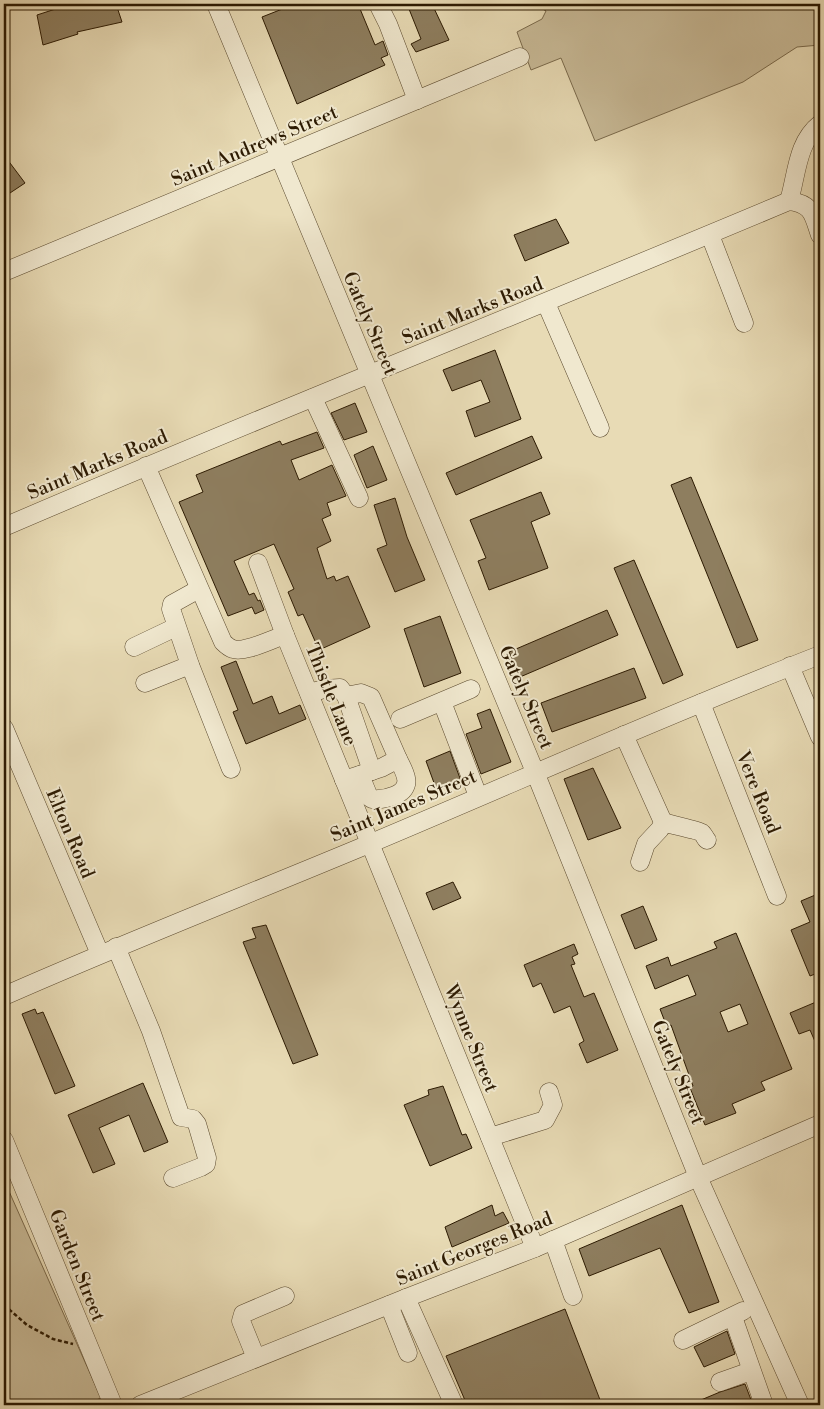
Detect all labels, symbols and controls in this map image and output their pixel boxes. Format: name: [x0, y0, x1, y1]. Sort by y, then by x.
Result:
street label: Saint Andrews Street: [167, 100, 342, 192]
street label: Gately Street: [337, 268, 403, 379]
street label: Saint Marks Road: [398, 272, 547, 350]
street label: Saint Marks Road: [24, 424, 171, 505]
street label: Thistle Lane: [300, 640, 362, 749]
street label: Gately Street: [493, 642, 559, 753]
street label: Vere Road: [730, 747, 786, 837]
street label: Saint James Street: [327, 764, 480, 848]
street label: Elton Road: [40, 785, 100, 882]
street label: Wynne Street: [438, 980, 504, 1096]
street label: Gately Street: [646, 1017, 710, 1128]
street label: Garden Street: [44, 1206, 111, 1325]
street label: Saint Georges Road: [393, 1207, 556, 1291]

